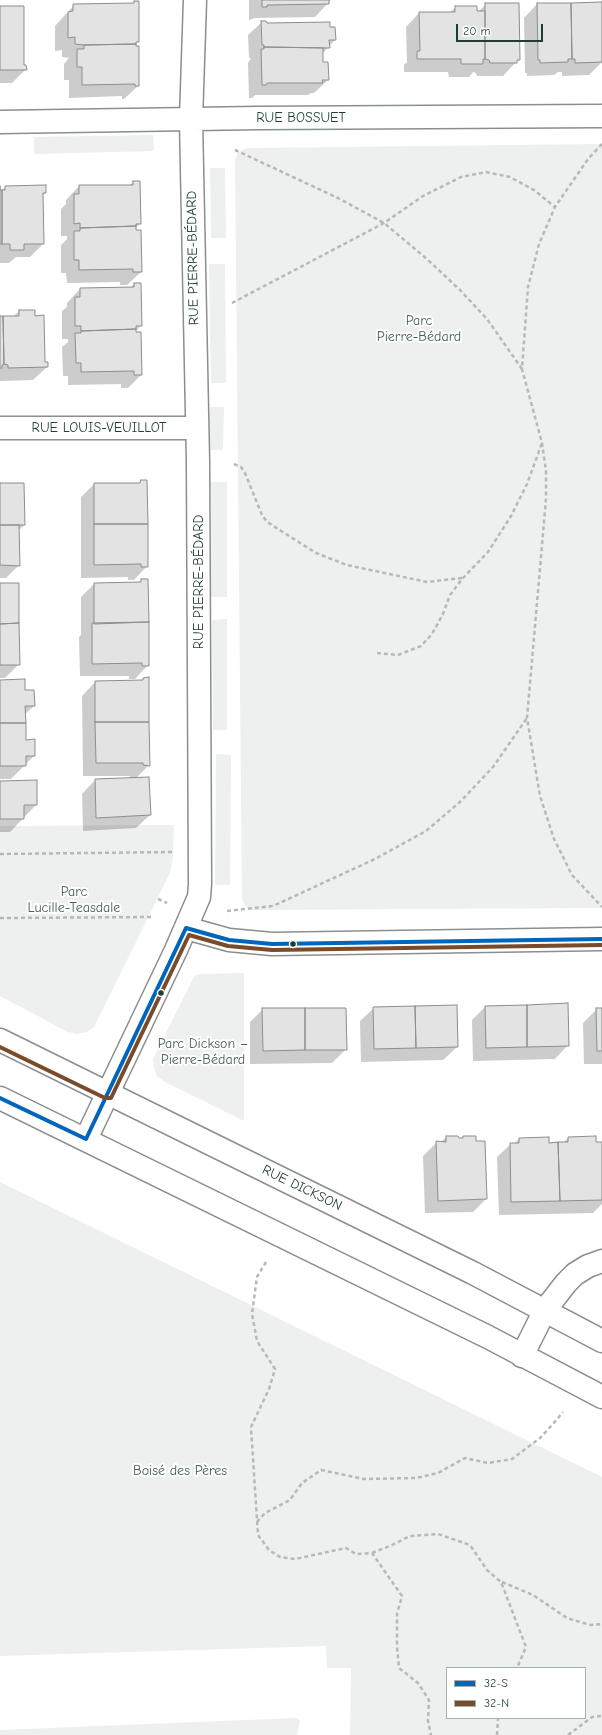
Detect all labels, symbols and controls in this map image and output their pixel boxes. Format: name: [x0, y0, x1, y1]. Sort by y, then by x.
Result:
scale bar: [458, 16, 545, 42]
text: 20 m: [463, 24, 491, 38]
street label: RUE BOSSUET: [256, 110, 346, 126]
street label: RUE PIERRE-BÉDARD: [183, 190, 203, 326]
park label: Parc Pierre-Bédard: [377, 313, 461, 346]
street label: RUE LOUIS-VEUILLOT: [32, 420, 166, 436]
street label: RUE PIERRE-BÉDARD: [191, 515, 207, 649]
park label: Parc Lucille-Teasdale: [28, 884, 120, 916]
unlabelled marker: [288, 939, 298, 949]
unlabelled marker: [156, 988, 166, 998]
park label: Parc Dickson – Pierre-Bédard: [158, 1036, 248, 1068]
street label: RUE DICKSON: [259, 1161, 345, 1215]
park label: Boisé des Pères: [133, 1463, 227, 1479]
legend: [446, 1667, 586, 1719]
text: 32-S: [484, 1676, 508, 1690]
text: 32-N: [484, 1696, 509, 1710]

